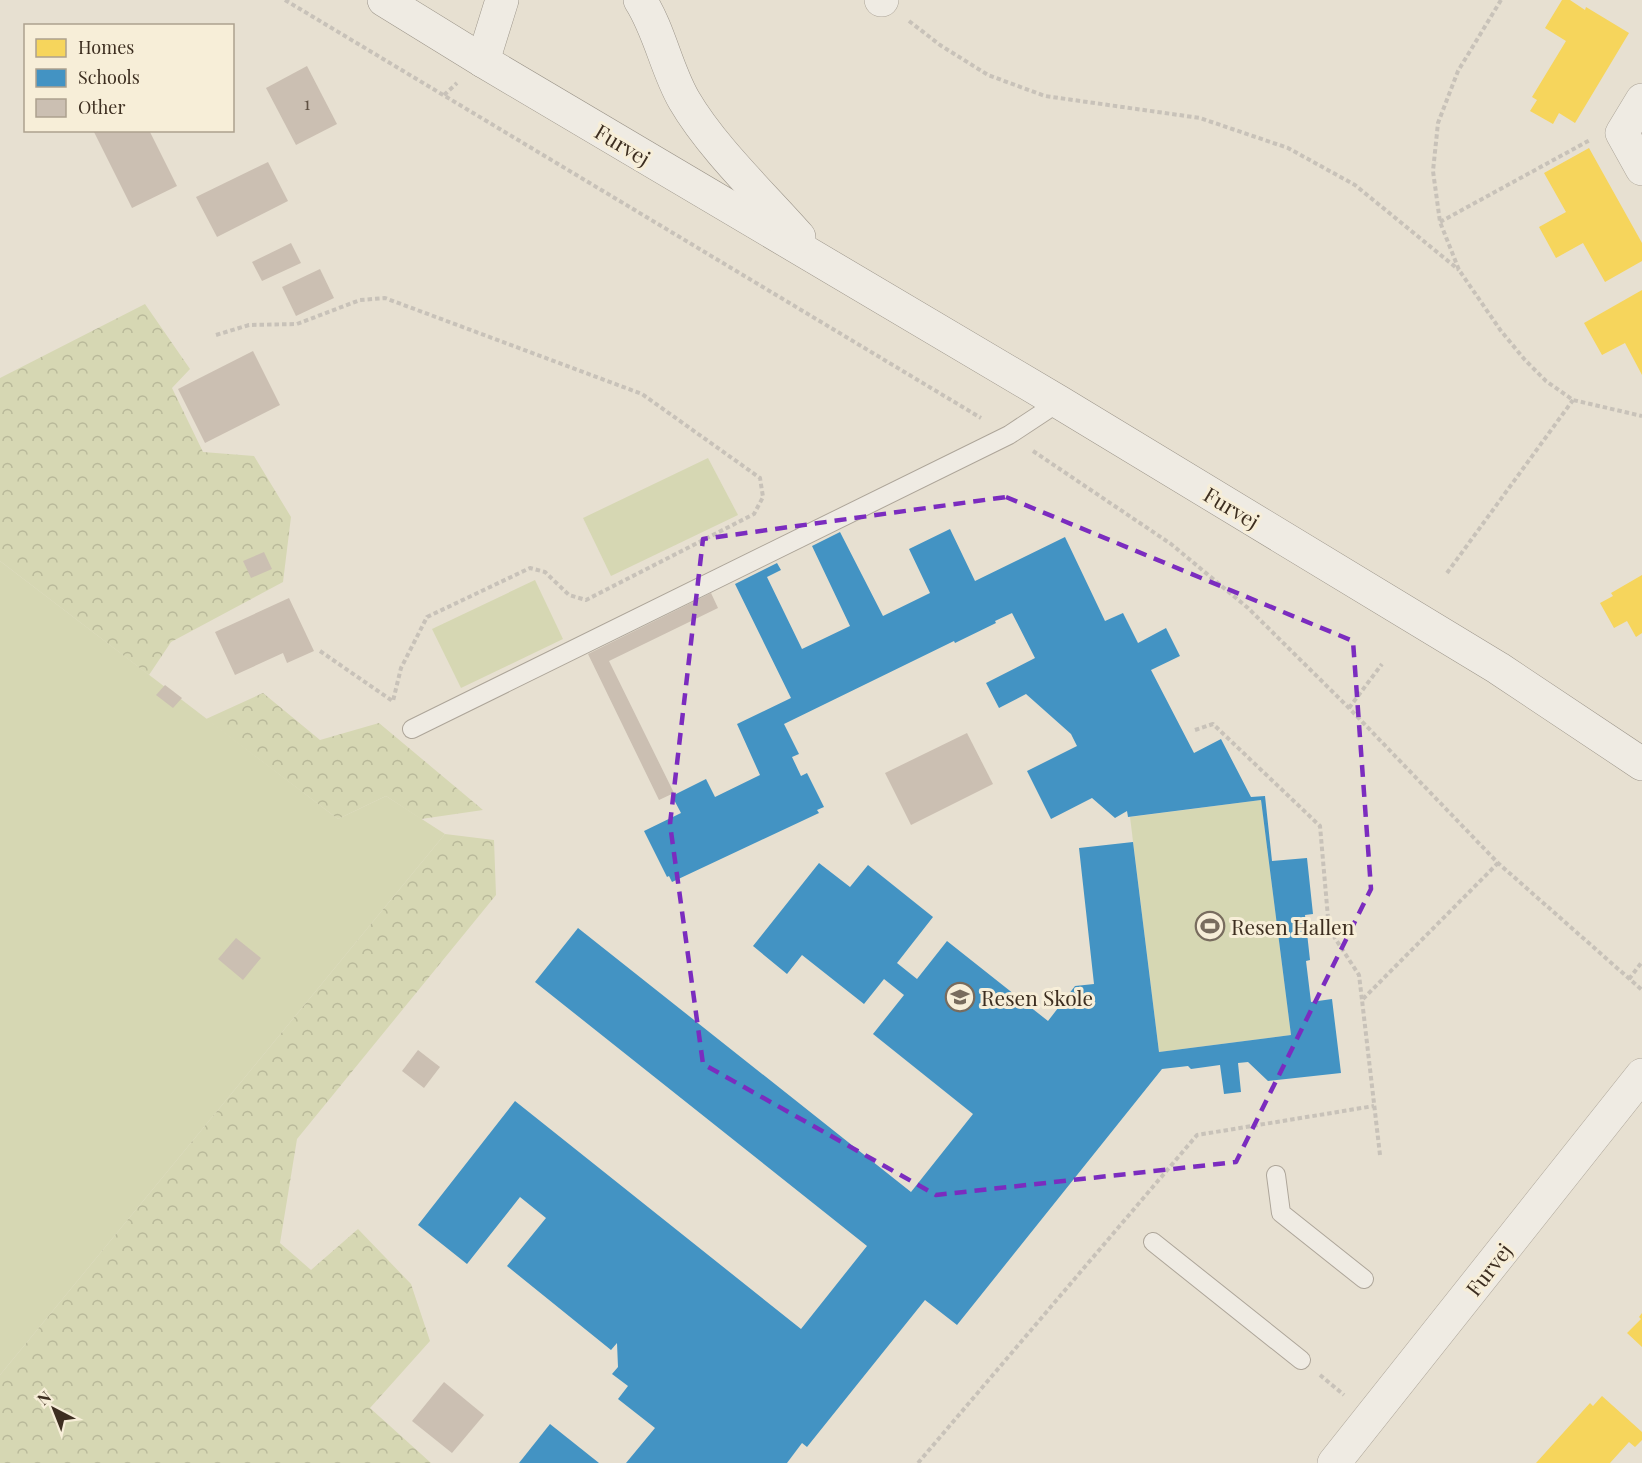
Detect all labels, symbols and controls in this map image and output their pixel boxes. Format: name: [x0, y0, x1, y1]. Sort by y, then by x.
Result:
legend: [24, 24, 234, 132]
text: Homes: [78, 35, 134, 59]
text: Schools: [78, 65, 140, 89]
house number: 1: [304, 91, 311, 115]
text: Other: [78, 95, 125, 119]
street label: Furvej: [590, 117, 656, 171]
street label: Furvej: [1199, 480, 1265, 534]
sports icon: Resen Hallen: [1194, 910, 1226, 942]
place label: Resen Hallen: [1231, 912, 1355, 940]
school or university icon: Resen Skole: [944, 981, 976, 1013]
place label: Resen Skole: [981, 983, 1093, 1011]
street label: Furvej: [1459, 1237, 1517, 1301]
north arrow: [24, 1379, 84, 1439]
text: N: [32, 1386, 55, 1409]

